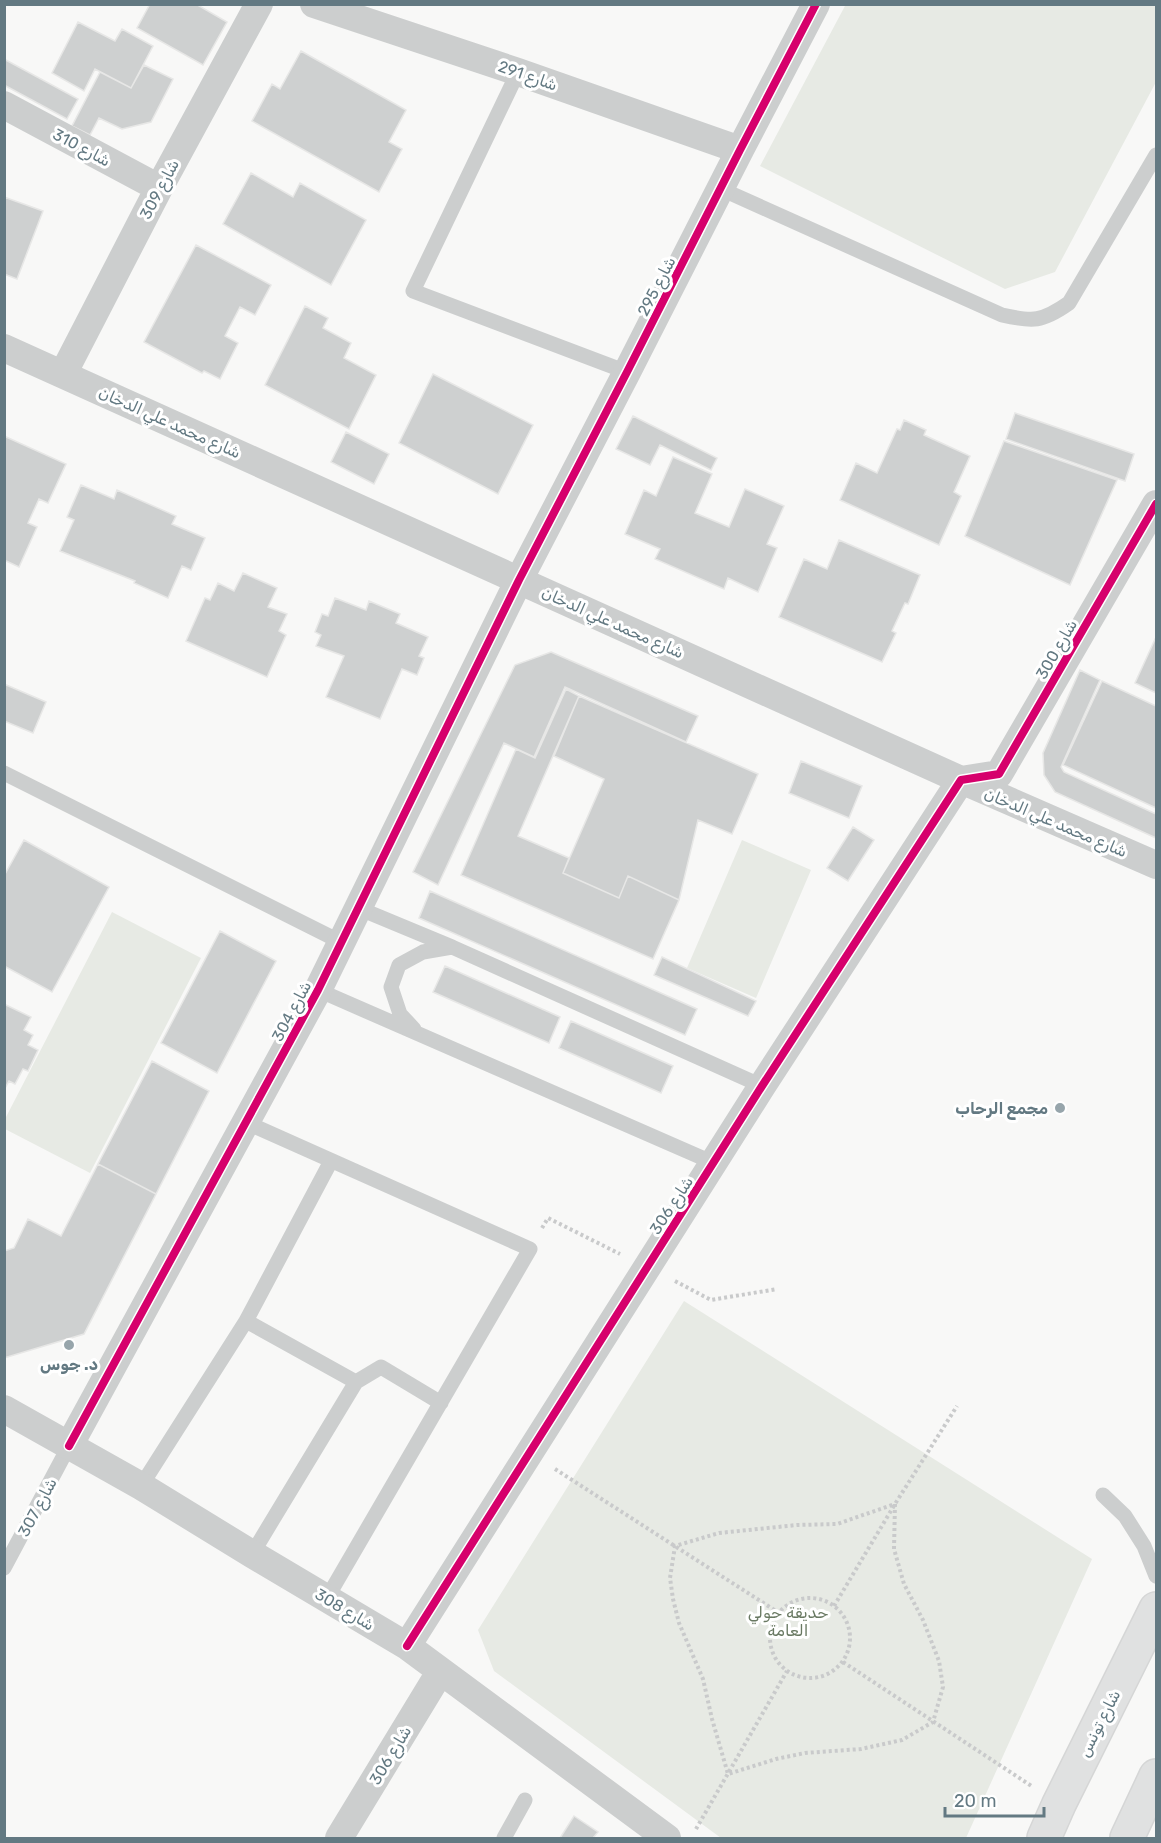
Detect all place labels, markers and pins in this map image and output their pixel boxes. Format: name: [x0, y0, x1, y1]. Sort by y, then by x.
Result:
place label: مجمع الرحاب: [955, 1099, 1048, 1120]
marker: مجمع الرحاب: [1053, 1101, 1067, 1115]
marker: د. جوس: [62, 1338, 76, 1352]
place label: د. جوس: [40, 1355, 98, 1374]

